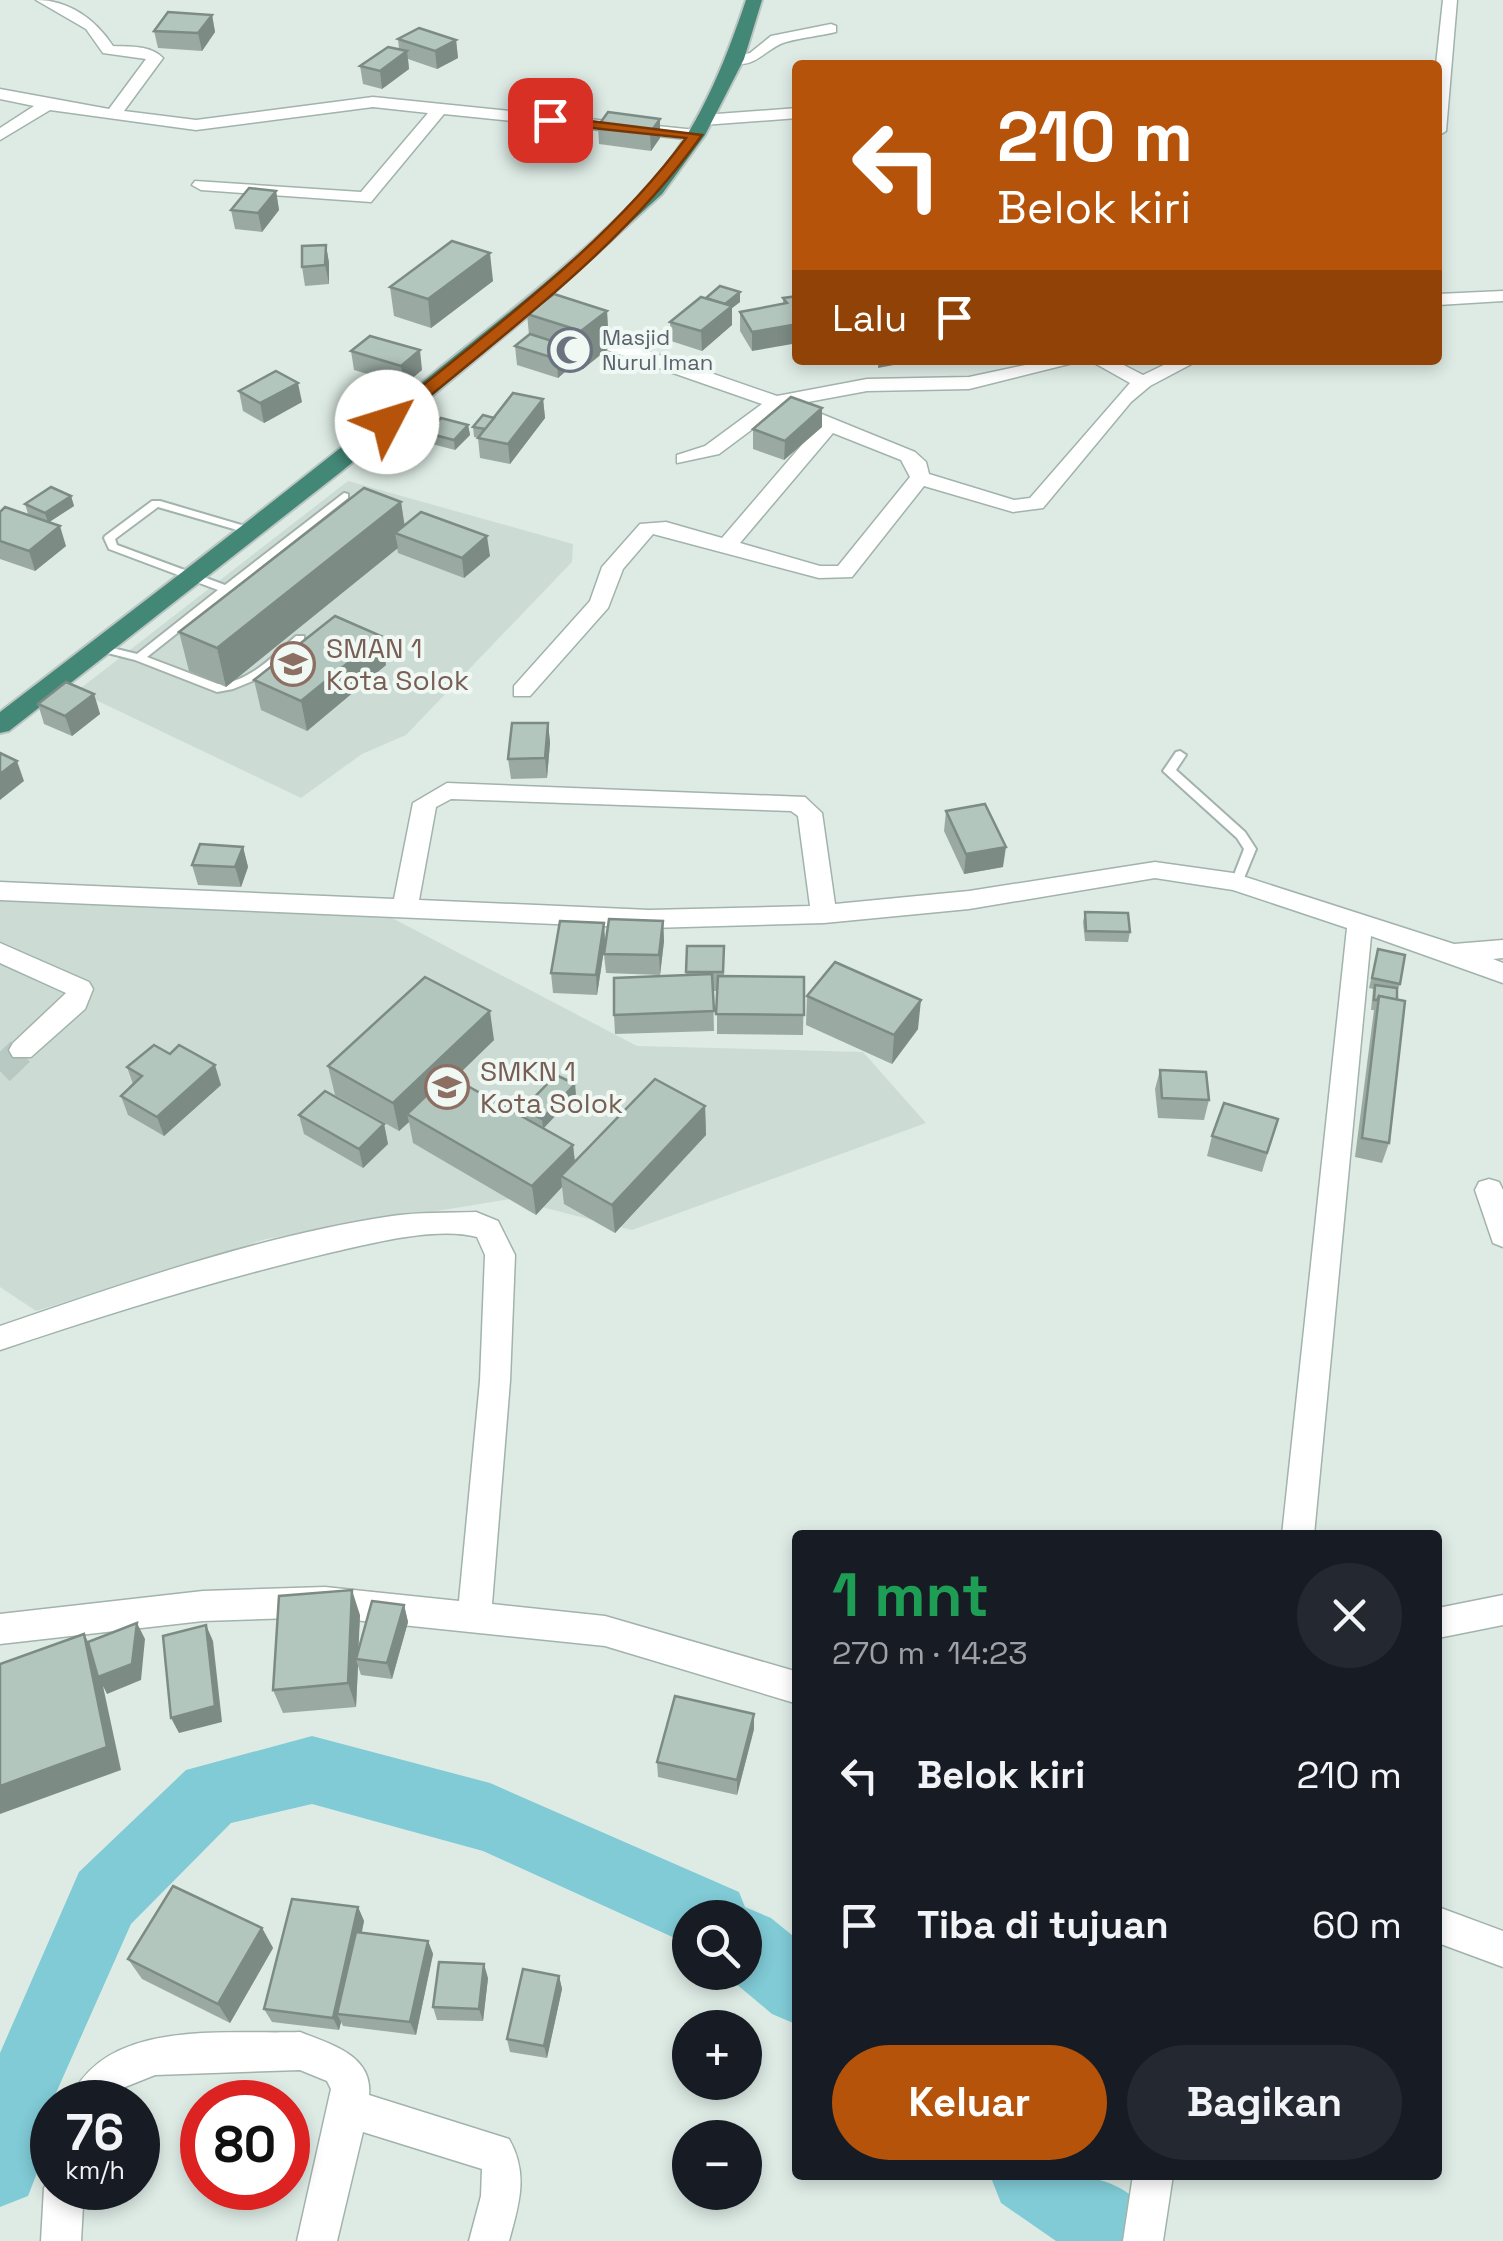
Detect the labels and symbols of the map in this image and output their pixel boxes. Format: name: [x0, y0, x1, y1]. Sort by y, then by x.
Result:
pin: [508, 78, 593, 163]
place label: Masjid Nurul Iman: [602, 323, 713, 376]
mosque icon: Masjid Nurul Iman: [547, 327, 593, 373]
position arrow: [335, 370, 439, 474]
place label: SMAN 1 Kota Solok: [326, 630, 469, 698]
school or university icon: SMAN 1 Kota Solok: [270, 641, 316, 687]
place label: SMKN 1 Kota Solok: [480, 1053, 623, 1121]
school or university icon: SMKN 1 Kota Solok: [424, 1064, 470, 1110]
speed limit sign: 80: [180, 2080, 310, 2210]

